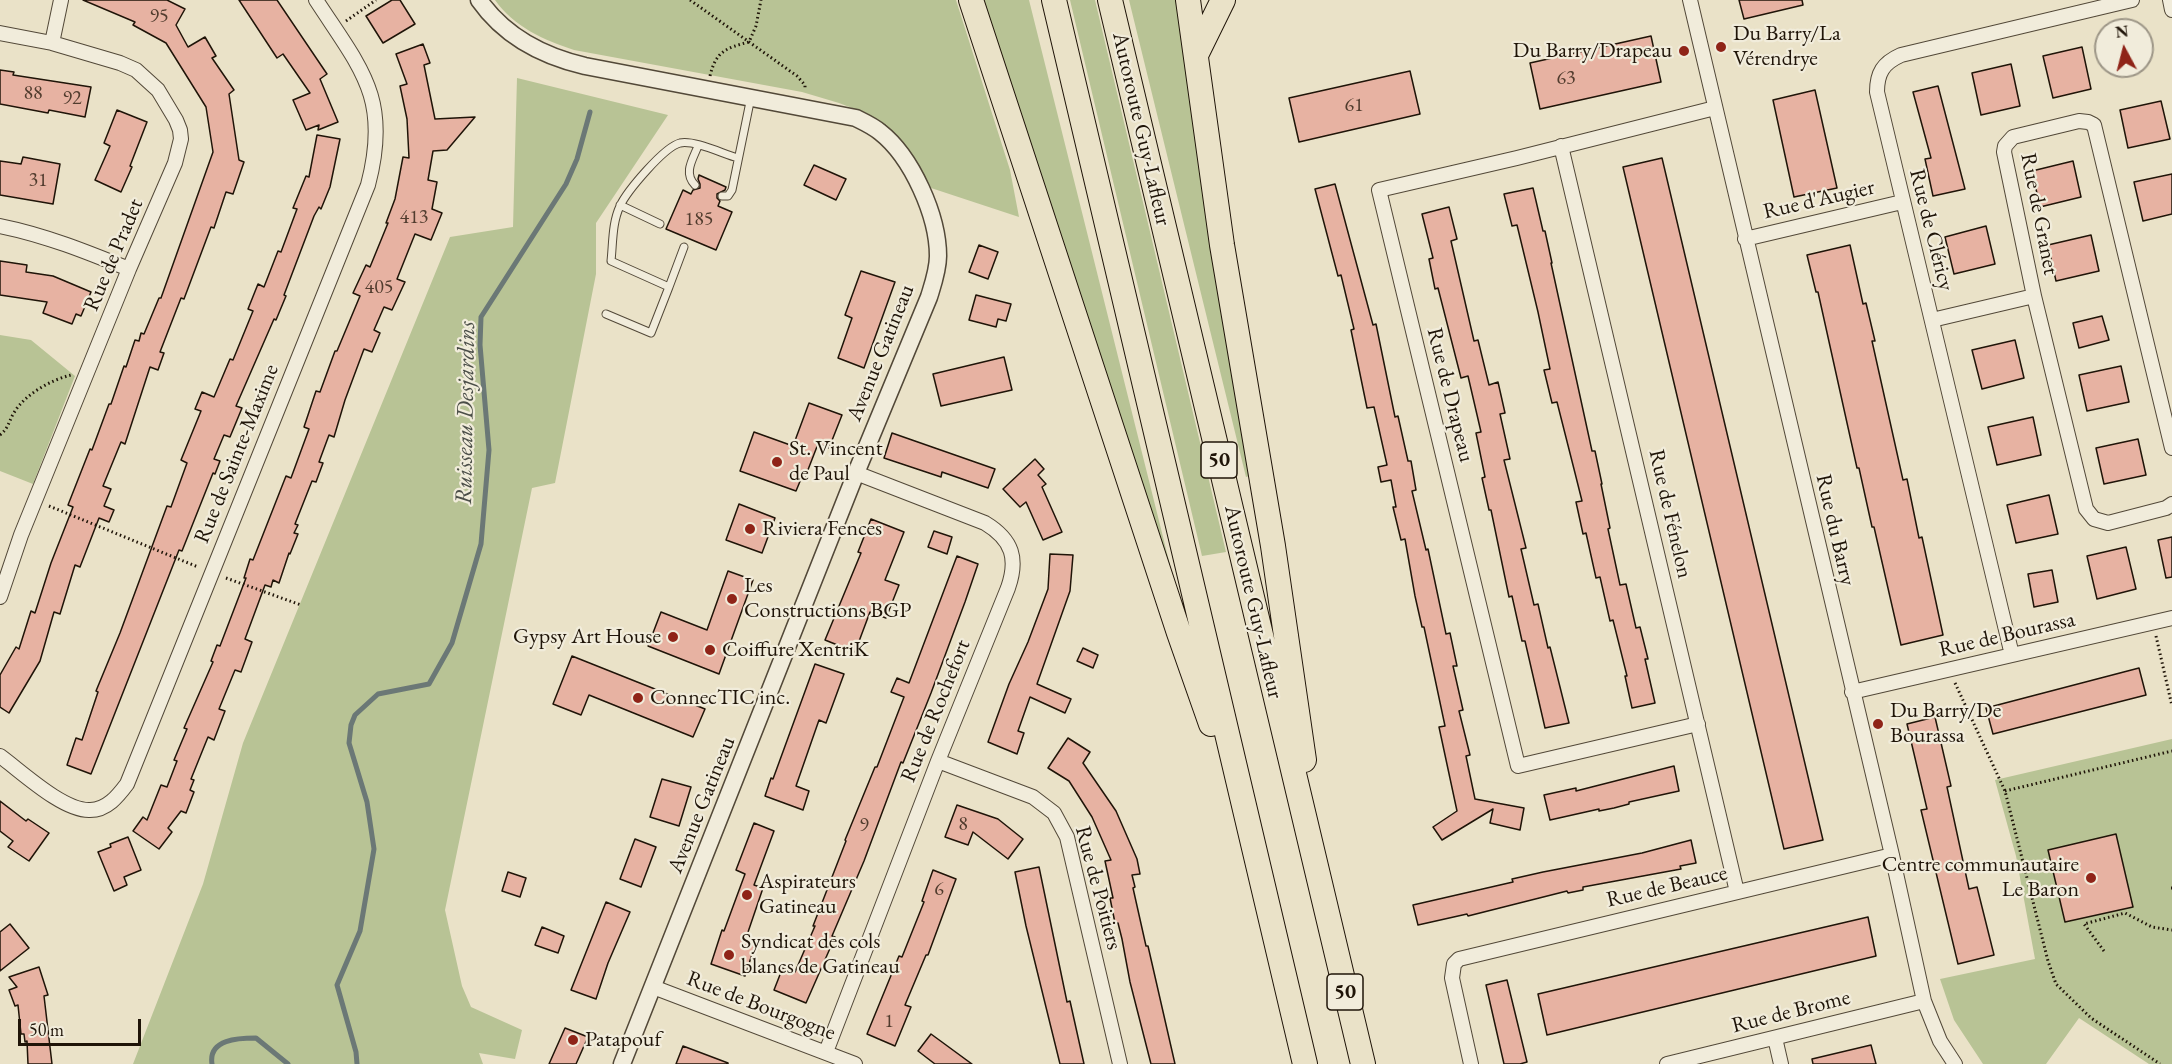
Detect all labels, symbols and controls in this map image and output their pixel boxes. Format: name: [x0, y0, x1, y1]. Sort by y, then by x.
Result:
house number: 95: [149, 5, 169, 29]
north arrow: [2094, 18, 2154, 78]
text: N: [2114, 20, 2130, 43]
place label: Du Barry/La Vérendrye: [1733, 21, 1841, 72]
street label: Autoroute Guy-Lafleur: [1106, 30, 1176, 228]
place label: Du Barry/Drapeau: [1513, 38, 1672, 64]
marker: Du Barry/La Vérendrye: [1714, 40, 1728, 54]
marker: Du Barry/Drapeau: [1677, 44, 1691, 58]
house number: 63: [1556, 67, 1576, 91]
house number: 88: [23, 82, 43, 106]
house number: 92: [62, 87, 82, 111]
house number: 61: [1344, 94, 1364, 118]
street label: Rue de Granet: [2014, 151, 2064, 277]
street label: Rue de Cléricy: [1903, 166, 1959, 294]
house number: 31: [28, 169, 48, 193]
street label: Rue d'Augier: [1761, 174, 1877, 226]
street label: Rue de Pradet: [79, 195, 149, 315]
house number: 413: [400, 206, 428, 230]
house number: 185: [685, 208, 713, 232]
house number: 405: [365, 276, 393, 300]
street label: Avenue Gatineau: [842, 281, 920, 425]
water label: Ruisseau Desjardins: [450, 321, 482, 505]
street label: Rue de Drapeau: [1421, 325, 1479, 465]
street label: Rue de Sainte-Maxime: [189, 361, 285, 547]
place label: St. Vincent de Paul: [789, 436, 883, 488]
road number: 50: [1201, 442, 1237, 478]
street label: Rue de Fénelon: [1642, 447, 1698, 581]
marker: St. Vincent de Paul: [770, 455, 784, 469]
street label: Rue du Barry: [1809, 472, 1861, 588]
street label: Autoroute Guy-Lafleur: [1218, 503, 1288, 701]
place label: Riviera Fences: [762, 516, 882, 542]
marker: Riviera Fences: [743, 522, 757, 536]
place label: Les Constructions BGP: [744, 573, 911, 624]
marker: Les Constructions BGP: [725, 592, 739, 606]
street label: Rue de Bourassa: [1936, 607, 2078, 663]
place label: Gypsy Art House: [513, 624, 661, 650]
marker: Gypsy Art House: [666, 630, 680, 644]
street label: Rue de Rochefort: [895, 636, 977, 786]
place label: Coiffure XentriK: [722, 637, 869, 663]
marker: Coiffure XentriK: [703, 643, 717, 657]
place label: ConnecTIC inc.: [650, 685, 790, 711]
marker: ConnecTIC inc.: [631, 691, 645, 705]
place label: Du Barry/De Bourassa: [1890, 698, 2001, 750]
marker: Du Barry/De Bourassa: [1871, 717, 1885, 731]
street label: Avenue Gatineau: [663, 733, 741, 877]
house number: 8: [958, 813, 968, 837]
house number: 9: [859, 814, 869, 838]
street label: Rue de Poitiers: [1069, 823, 1127, 953]
place label: Centre communautaire Le Baron: [1882, 852, 2079, 903]
street label: Rue de Beauce: [1604, 860, 1730, 914]
place label: Aspirateurs Gatineau: [759, 869, 856, 920]
marker: Centre communautaire Le Baron: [2084, 871, 2098, 885]
house number: 6: [934, 878, 944, 902]
marker: Aspirateurs Gatineau: [740, 888, 754, 902]
place label: Syndicat des cols blancs de Gatineau: [741, 929, 900, 980]
marker: Syndicat des cols blancs de Gatineau: [722, 948, 736, 962]
street label: Rue de Bourgogne: [683, 965, 839, 1047]
road number: 50: [1327, 974, 1363, 1010]
street label: Rue de Brome: [1729, 985, 1853, 1039]
scale bar: [21, 1007, 144, 1045]
house number: 1: [884, 1010, 894, 1034]
text: 50 m: [29, 1018, 64, 1041]
place label: Patapouf: [585, 1027, 661, 1053]
marker: Patapouf: [566, 1033, 580, 1047]

